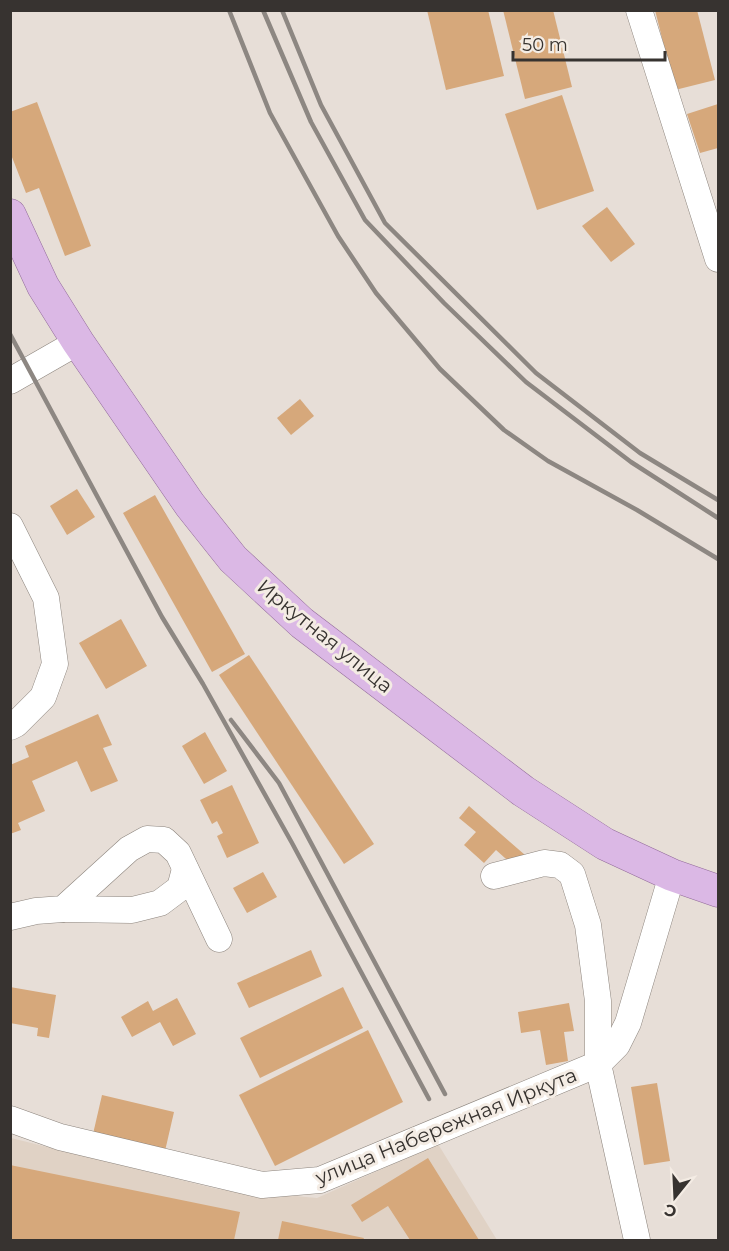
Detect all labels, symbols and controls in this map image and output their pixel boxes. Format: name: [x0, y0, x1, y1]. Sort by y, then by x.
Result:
scale bar: [513, 24, 664, 62]
text: 50 m: [522, 34, 568, 56]
street label: Иркутная улица: [253, 574, 397, 698]
street label: улица Набережная Иркута: [311, 1062, 580, 1190]
north arrow: [645, 1167, 705, 1227]
text: С: [662, 1200, 679, 1222]

